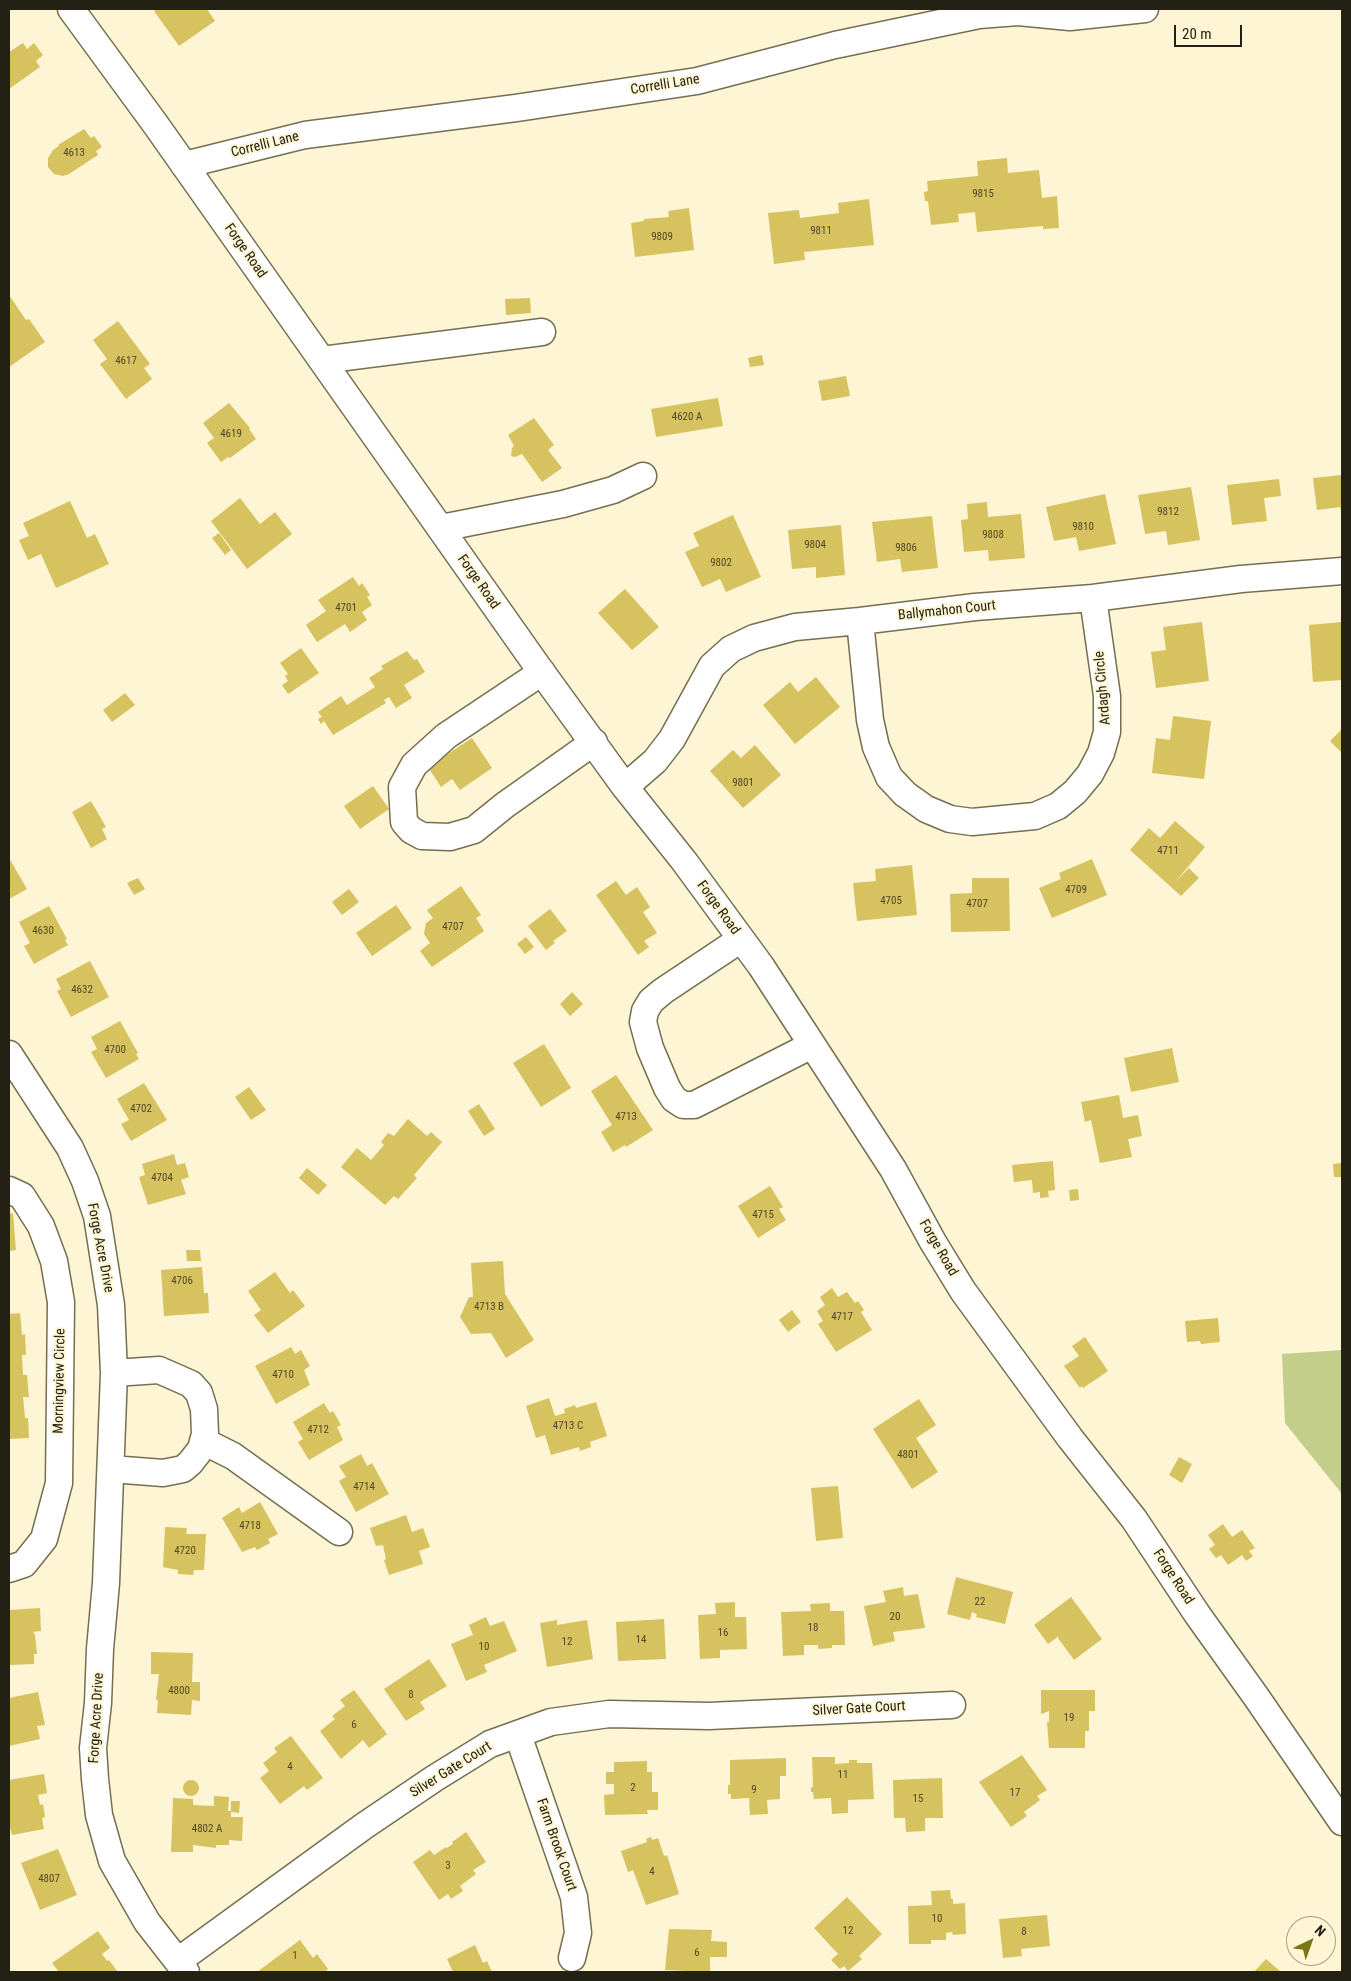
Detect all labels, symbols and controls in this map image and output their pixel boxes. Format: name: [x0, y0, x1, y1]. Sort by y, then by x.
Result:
scale bar: [1176, 15, 1244, 47]
text: 20 m: [1182, 25, 1212, 43]
street label: Correlli Lane: [629, 71, 701, 99]
street label: Correlli Lane: [229, 128, 301, 162]
house number: 4613: [63, 146, 85, 160]
house number: 9815: [972, 187, 994, 201]
street label: Forge Road: [220, 221, 270, 281]
house number: 9811: [810, 224, 832, 238]
house number: 9809: [651, 230, 673, 244]
house number: 4617: [115, 354, 137, 368]
house number: 4620 A: [672, 410, 702, 424]
house number: 4619: [220, 427, 242, 441]
house number: 9812: [1157, 505, 1179, 519]
house number: 9810: [1072, 520, 1094, 534]
house number: 9808: [982, 528, 1004, 542]
house number: 9804: [804, 538, 826, 552]
house number: 9806: [895, 541, 917, 555]
street label: Forge Road: [453, 552, 503, 612]
house number: 9802: [710, 556, 732, 570]
street label: Ballymahon Court: [897, 598, 997, 624]
house number: 4701: [335, 601, 357, 615]
street label: Ardagh Circle: [1091, 650, 1115, 726]
house number: 9801: [732, 776, 754, 790]
house number: 4711: [1157, 844, 1179, 858]
street label: Forge Road: [693, 878, 743, 938]
house number: 4709: [1065, 883, 1087, 897]
house number: 4705: [880, 894, 902, 908]
house number: 4707: [966, 897, 988, 911]
house number: 4707: [442, 920, 464, 934]
house number: 4630: [32, 924, 54, 938]
house number: 4632: [71, 983, 93, 997]
house number: 4700: [104, 1043, 126, 1057]
house number: 4702: [130, 1102, 152, 1116]
house number: 4713: [615, 1110, 637, 1124]
house number: 4704: [151, 1171, 173, 1185]
street label: Forge Acre Drive: [83, 1202, 117, 1294]
house number: 4715: [752, 1208, 774, 1222]
street label: Forge Road: [915, 1217, 961, 1279]
house number: 4706: [171, 1274, 193, 1288]
house number: 4713 B: [474, 1300, 504, 1314]
house number: 4717: [831, 1310, 853, 1324]
street label: Morningview Circle: [51, 1328, 69, 1434]
house number: 4710: [272, 1368, 294, 1382]
house number: 4713 C: [553, 1419, 583, 1433]
house number: 4712: [307, 1423, 329, 1437]
house number: 4801: [897, 1448, 919, 1462]
house number: 4714: [353, 1480, 375, 1494]
house number: 4718: [239, 1519, 261, 1533]
house number: 4720: [174, 1544, 196, 1558]
street label: Forge Road: [1149, 1546, 1197, 1608]
house number: 22: [975, 1595, 985, 1609]
house number: 20: [890, 1610, 900, 1624]
house number: 18: [808, 1621, 818, 1635]
house number: 16: [718, 1626, 728, 1640]
house number: 14: [636, 1633, 646, 1647]
house number: 12: [562, 1635, 572, 1649]
house number: 10: [479, 1640, 489, 1654]
street label: Forge Acre Drive: [86, 1672, 108, 1764]
house number: 4800: [168, 1684, 190, 1698]
house number: 8: [408, 1688, 414, 1702]
street label: Silver Gate Court: [812, 1698, 906, 1720]
house number: 19: [1064, 1711, 1074, 1725]
house number: 6: [351, 1718, 357, 1732]
street label: Silver Gate Court: [407, 1738, 495, 1802]
house number: 4: [287, 1760, 293, 1774]
house number: 11: [838, 1768, 848, 1782]
house number: 2: [630, 1781, 636, 1795]
house number: 9: [751, 1783, 757, 1797]
house number: 17: [1010, 1786, 1020, 1800]
house number: 15: [913, 1792, 923, 1806]
street label: Farm Brook Court: [532, 1796, 580, 1894]
house number: 4802 A: [192, 1822, 222, 1836]
house number: 3: [445, 1859, 451, 1873]
house number: 4: [649, 1865, 655, 1879]
house number: 4807: [38, 1872, 60, 1886]
house number: 10: [932, 1912, 942, 1926]
north arrow: [1286, 1916, 1336, 1966]
text: N: [1312, 1922, 1329, 1939]
house number: 12: [843, 1924, 853, 1938]
house number: 8: [1021, 1925, 1027, 1939]
house number: 6: [694, 1946, 700, 1960]
house number: 1: [292, 1949, 298, 1963]

